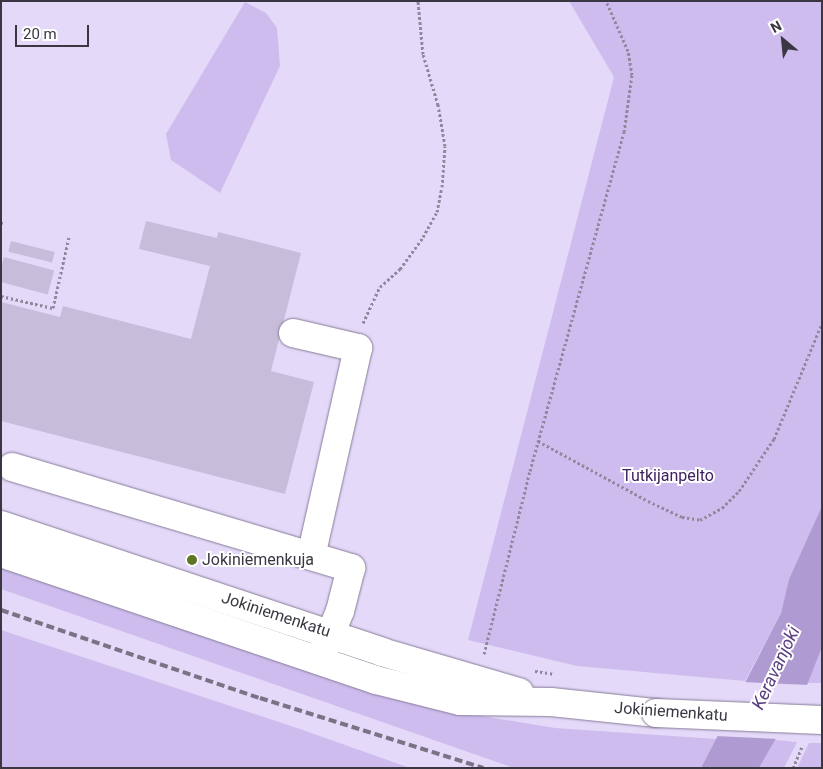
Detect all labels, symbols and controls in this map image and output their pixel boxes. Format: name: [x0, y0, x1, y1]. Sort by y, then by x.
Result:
scale bar: [18, 15, 91, 47]
north arrow: [758, 15, 808, 65]
text: N: [768, 17, 784, 36]
text: 20 m: [23, 25, 57, 43]
park label: Tutkijanpelto: [622, 466, 714, 486]
place label: Jokiniemenkuja: [202, 550, 314, 570]
marker: Jokiniemenkuja: [186, 554, 198, 566]
street label: Jokiniemenkatu: [219, 588, 333, 642]
water label: Keravanjoki: [747, 623, 805, 713]
street label: Jokiniemenkatu: [614, 698, 728, 726]

